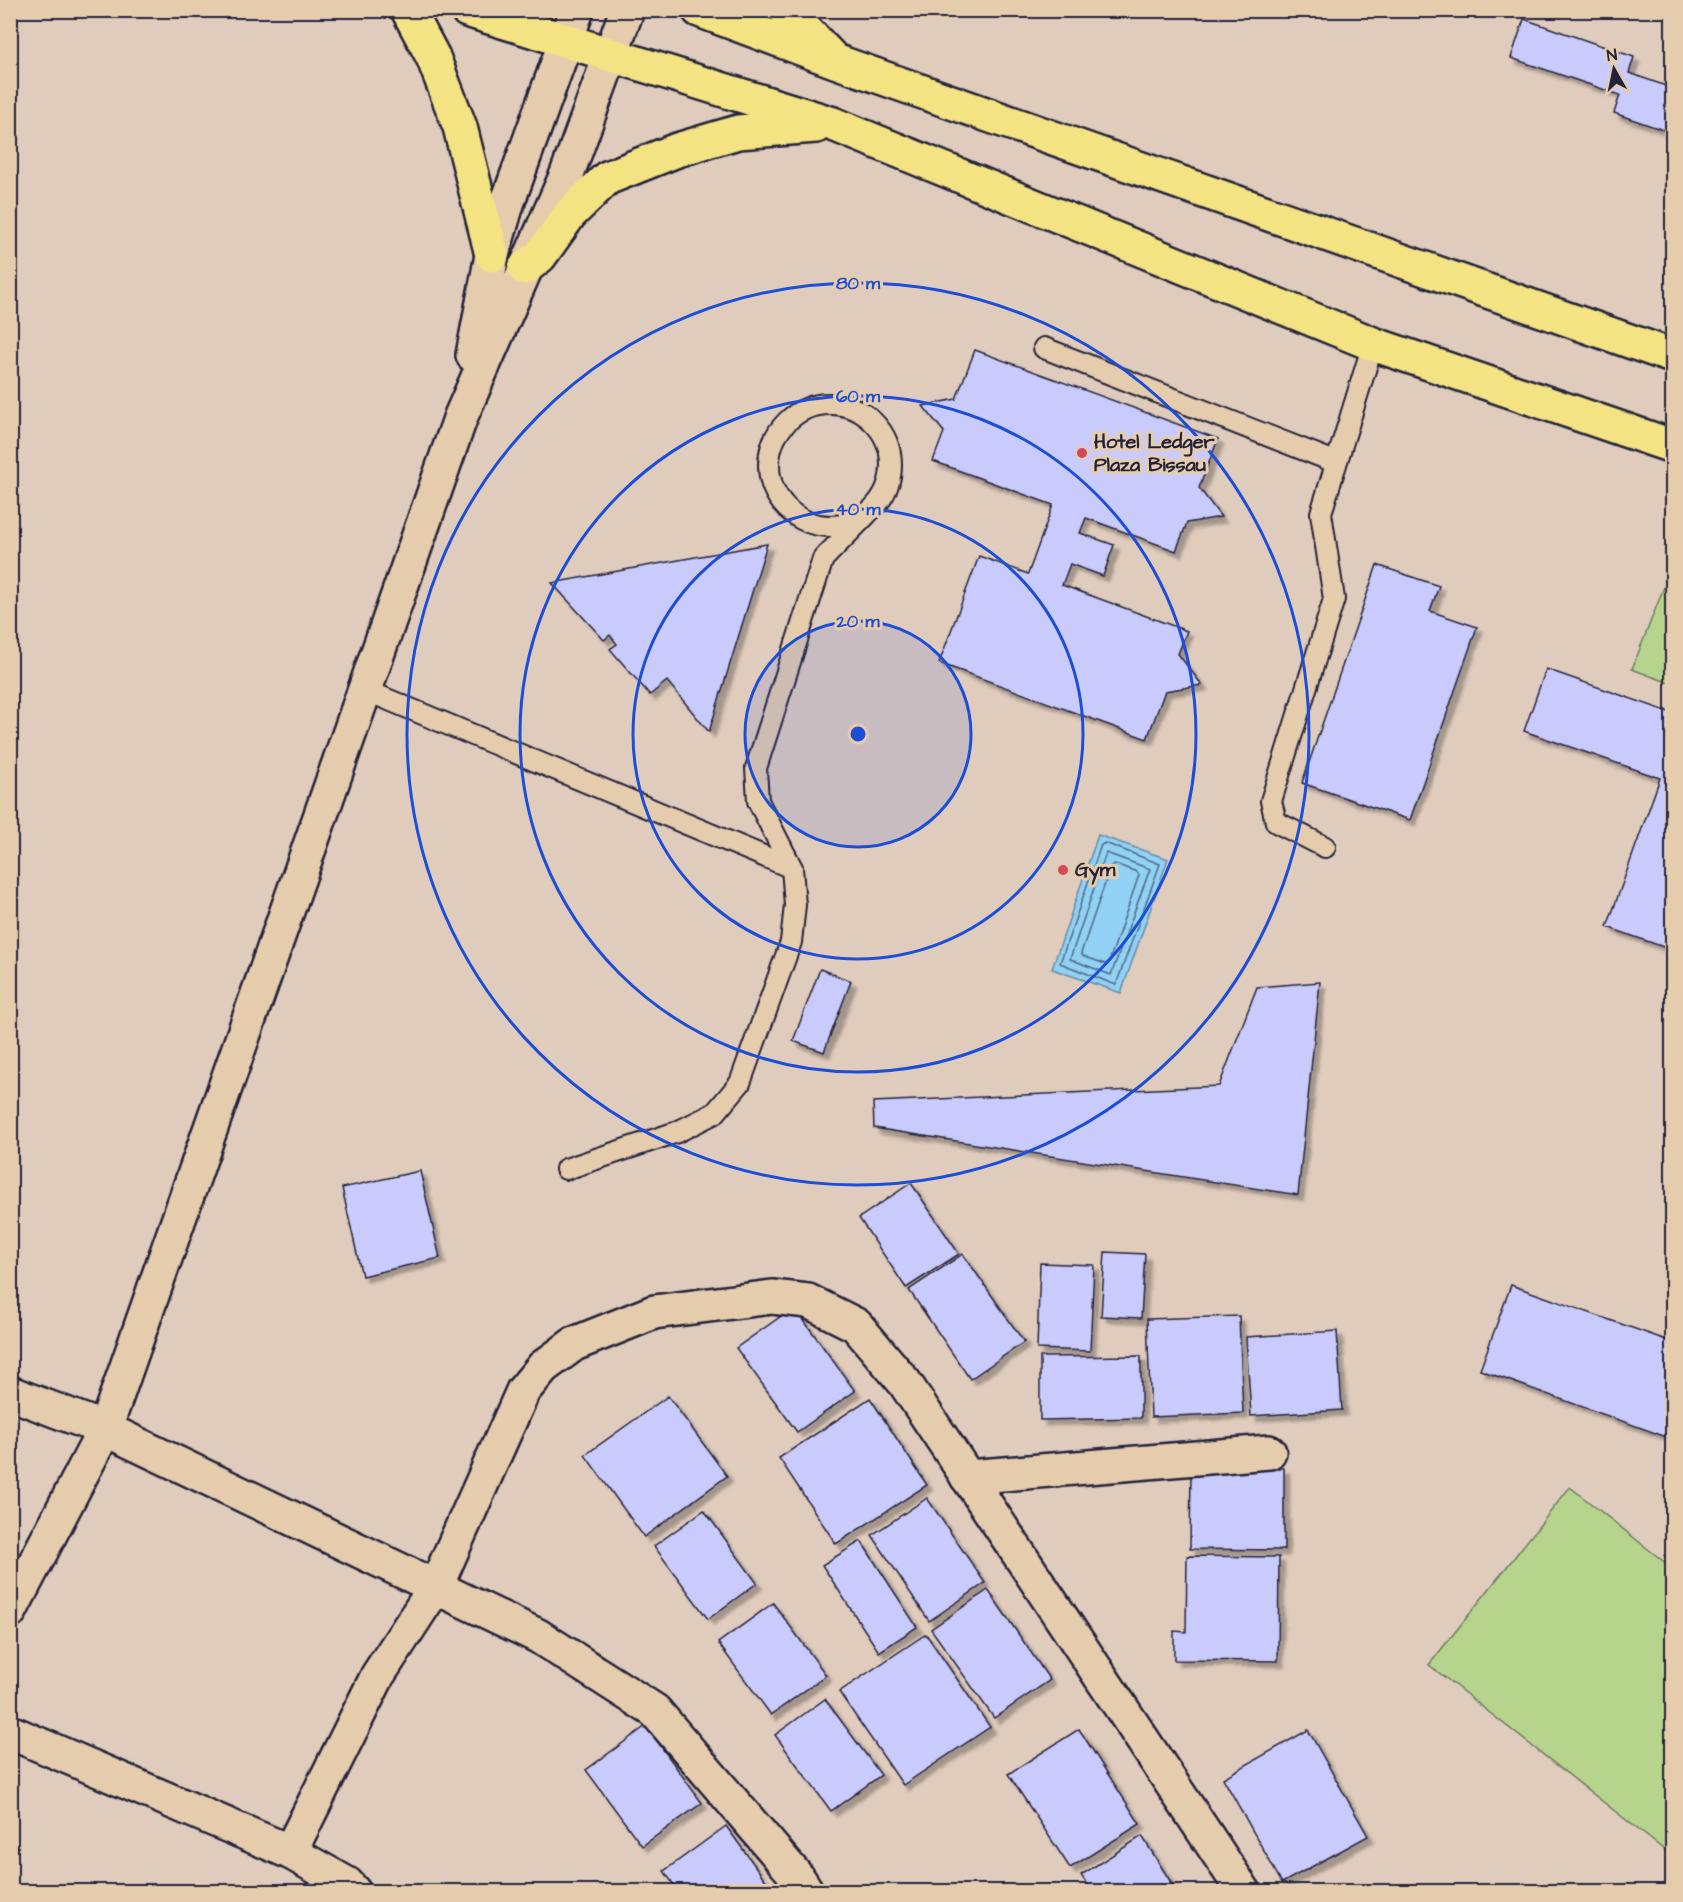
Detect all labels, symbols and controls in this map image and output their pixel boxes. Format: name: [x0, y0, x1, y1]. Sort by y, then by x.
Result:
north arrow: [1584, 39, 1644, 99]
text: N: [1605, 44, 1618, 67]
text: 80 m: [836, 271, 881, 296]
text: 60 m: [836, 384, 881, 409]
place label: Hotel Ledger Plaza Bissau: [1094, 428, 1215, 479]
marker: Hotel Ledger Plaza Bissau: [1075, 446, 1089, 460]
text: 40 m: [836, 497, 881, 522]
text: 20 m: [836, 609, 880, 634]
centre of rings: [848, 724, 868, 744]
place label: Gym: [1075, 856, 1116, 885]
marker: Gym: [1056, 863, 1070, 877]

